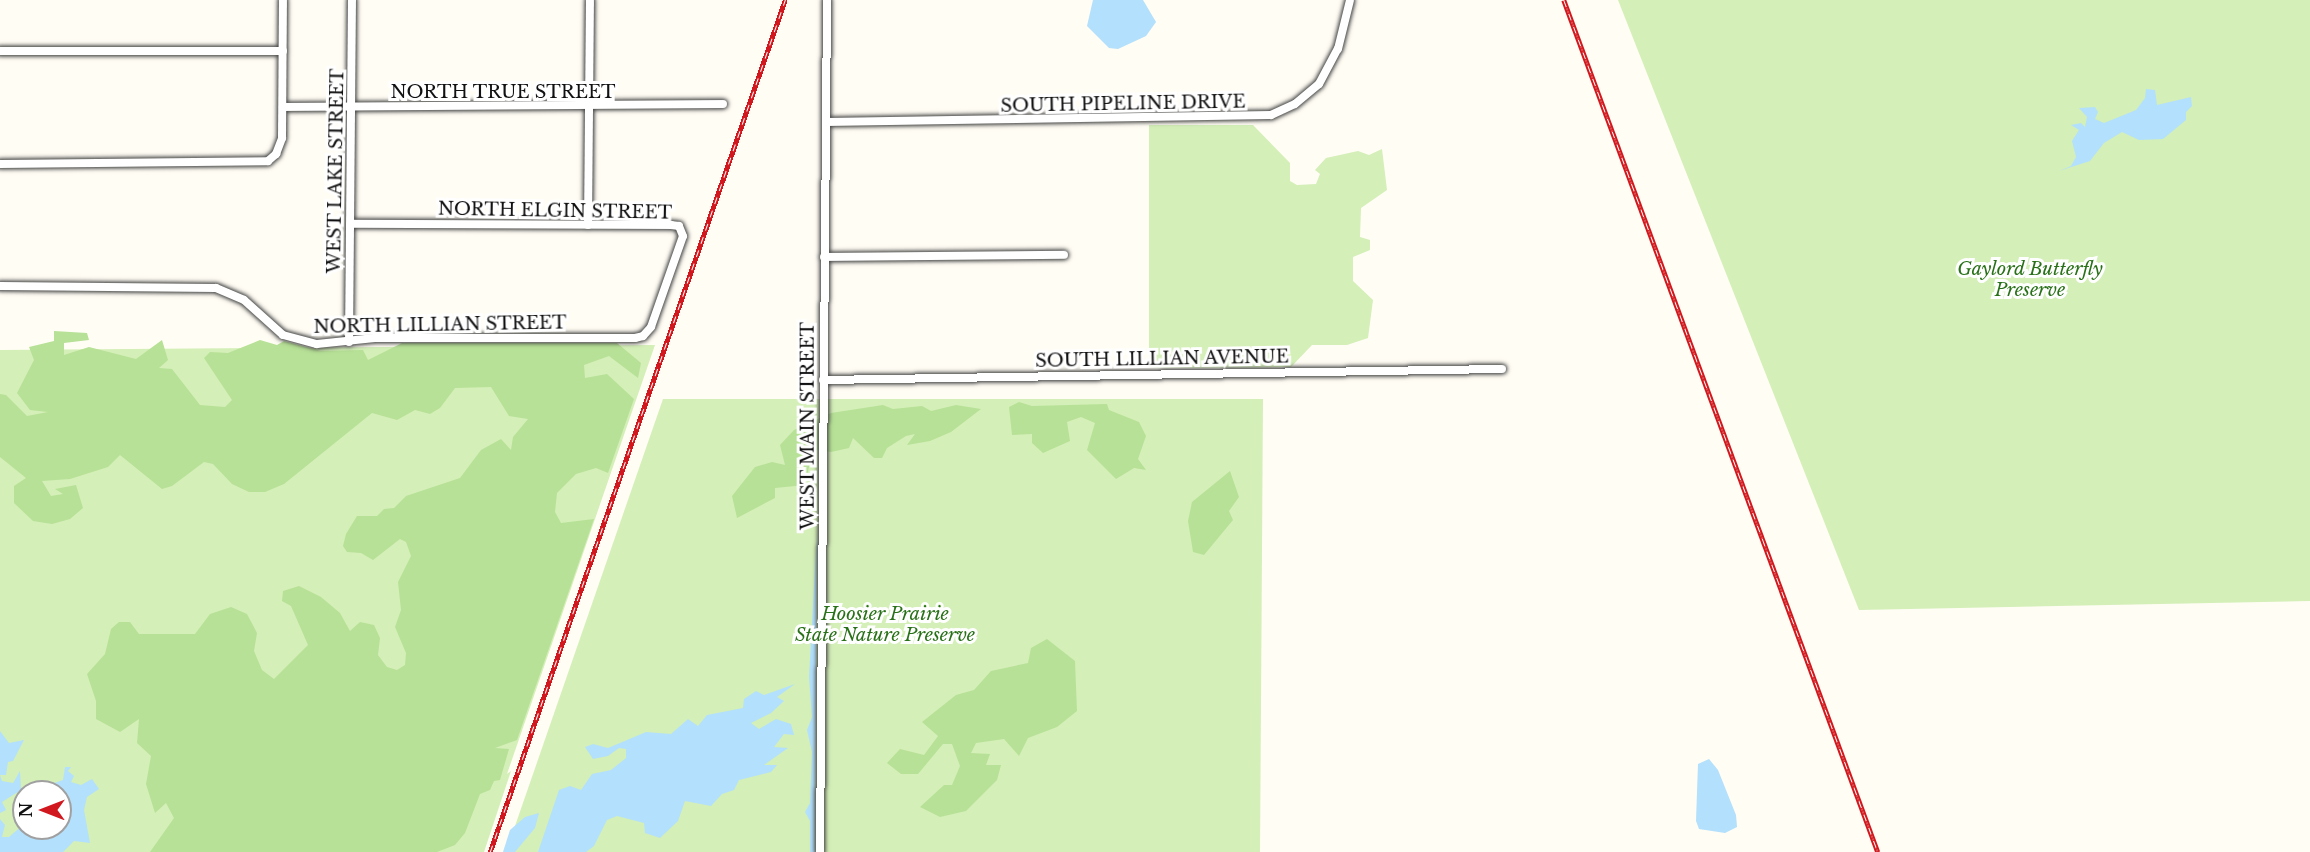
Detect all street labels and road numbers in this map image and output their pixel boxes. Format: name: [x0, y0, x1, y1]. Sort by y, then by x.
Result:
street label: WEST LAKE STREET: [323, 68, 349, 274]
street label: NORTH TRUE STREET: [390, 81, 616, 103]
street label: SOUTH PIPELINE DRIVE: [1000, 91, 1246, 117]
street label: NORTH ELGIN STREET: [438, 198, 672, 224]
street label: NORTH LILLIAN STREET: [313, 312, 567, 338]
street label: WEST MAIN STREET: [797, 322, 819, 530]
street label: SOUTH LILLIAN AVENUE: [1035, 346, 1289, 372]

